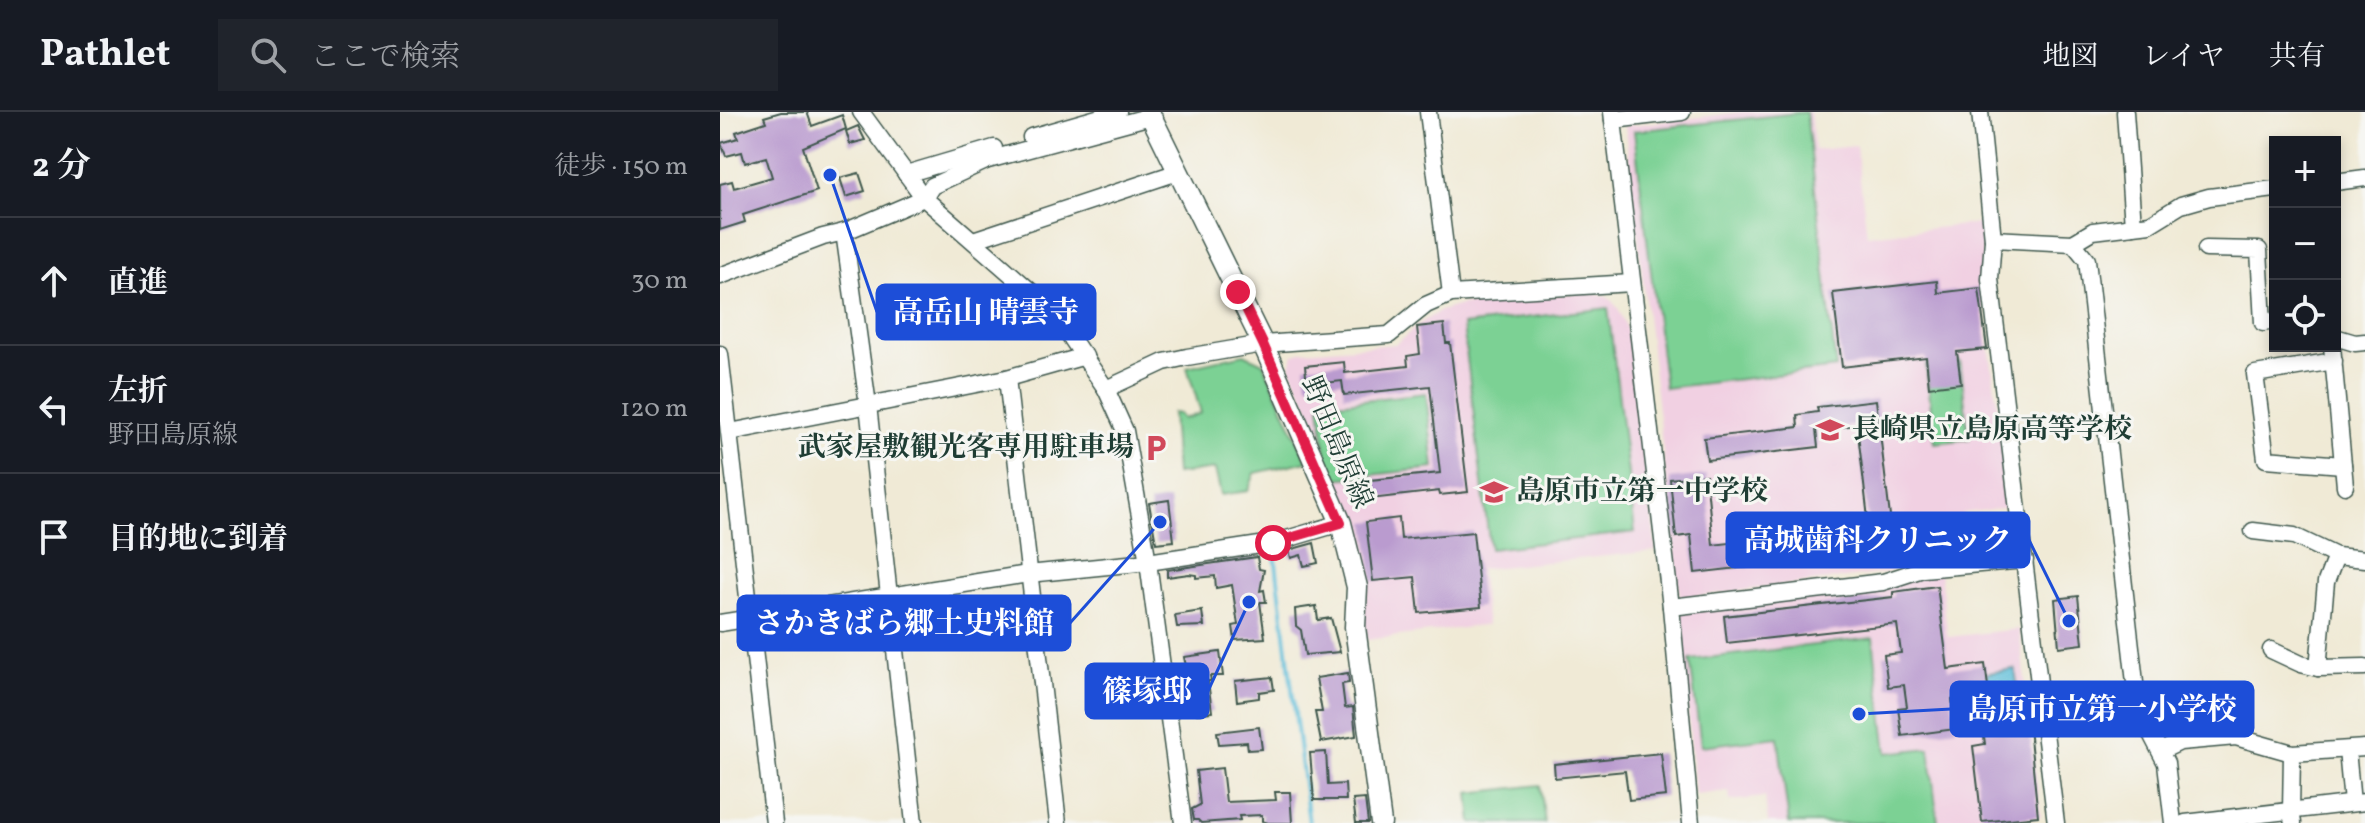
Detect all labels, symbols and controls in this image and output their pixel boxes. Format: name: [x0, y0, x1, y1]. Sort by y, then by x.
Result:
search box: [218, 19, 778, 91]
text: Pathlet: [40, 29, 170, 82]
icon: search: [246, 33, 290, 77]
text: ここで検索: [310, 37, 460, 79]
text: 地図: [2042, 38, 2098, 77]
text: レイヤ: [2142, 38, 2225, 77]
text: 共有: [2269, 38, 2325, 77]
map controls: [2269, 136, 2341, 352]
button: +: [2269, 136, 2341, 208]
text: 2 分: [32, 144, 90, 191]
text: 徒歩 · 150 m: [555, 149, 688, 185]
button: −: [2269, 208, 2341, 280]
icon: ahead: [32, 259, 76, 303]
text: 直進: [108, 263, 168, 305]
text: 30 m: [631, 263, 688, 299]
route end: [1220, 274, 1256, 310]
button: locate: [2269, 280, 2341, 352]
callout: 高岳山 晴雲寺: [877, 285, 1095, 339]
text: 高岳山 晴雲寺: [893, 293, 1079, 335]
text: 左折: [108, 371, 168, 413]
street label: 野田島原線: [1291, 371, 1381, 515]
icon: left: [32, 387, 76, 431]
text: 120 m: [620, 391, 688, 427]
place label: 長崎県立島原高等学校: [1852, 411, 2132, 450]
school or university icon: 長崎県立島原高等学校: [1815, 415, 1845, 445]
text: 野田島原線: [108, 418, 238, 454]
place label: 武家屋敷観光客専用駐車場: [798, 429, 1134, 468]
parking icon: 武家屋敷観光客専用駐車場: [1141, 433, 1171, 463]
place label: 島原市立第一中学校: [1516, 473, 1768, 512]
school or university icon: 島原市立第一中学校: [1479, 477, 1509, 507]
callout: 高城歯科クリニック: [1727, 513, 2029, 567]
icon: arrive: [32, 515, 76, 559]
text: 目的地に到着: [108, 519, 288, 561]
text: 高城歯科クリニック: [1744, 521, 2012, 563]
route start: [1255, 525, 1291, 561]
callout: さかきばら郷土史料館: [738, 596, 1070, 650]
text: さかきばら郷土史料館: [754, 604, 1054, 646]
callout: 篠塚邸: [1086, 664, 1208, 718]
text: 篠塚邸: [1102, 672, 1192, 714]
callout: 島原市立第一小学校: [1951, 682, 2253, 736]
text: 島原市立第一小学校: [1967, 690, 2237, 732]

